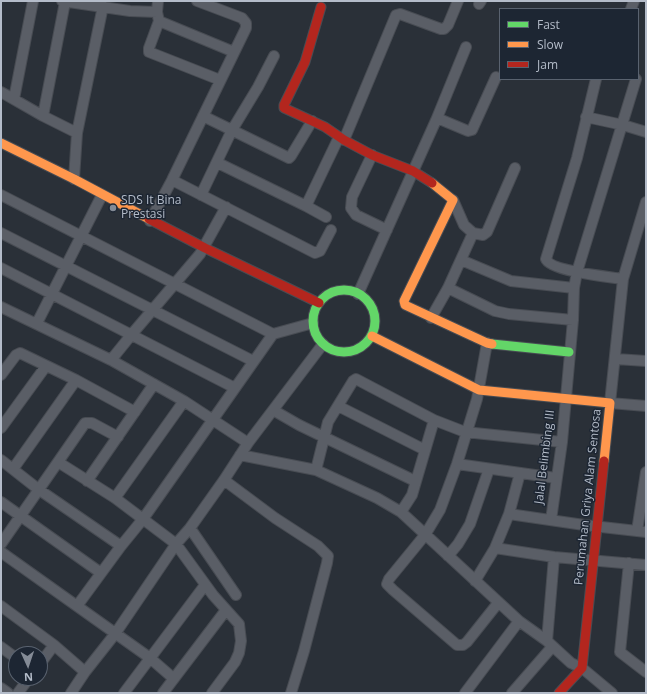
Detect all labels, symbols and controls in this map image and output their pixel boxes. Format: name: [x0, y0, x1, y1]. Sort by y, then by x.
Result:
legend: [499, 8, 639, 80]
text: Fast: [537, 16, 560, 33]
text: Slow: [537, 36, 563, 53]
text: Jam: [537, 56, 558, 73]
place label: SDS It Bina Prestasi: [121, 194, 182, 222]
marker: SDS It Bina Prestasi: [108, 203, 118, 213]
street label: Perumahan Griya Alam Sentosa: [572, 408, 604, 586]
street label: Jalal Belimbing III: [532, 409, 558, 505]
north arrow: [8, 646, 48, 686]
text: N: [24, 670, 33, 685]

